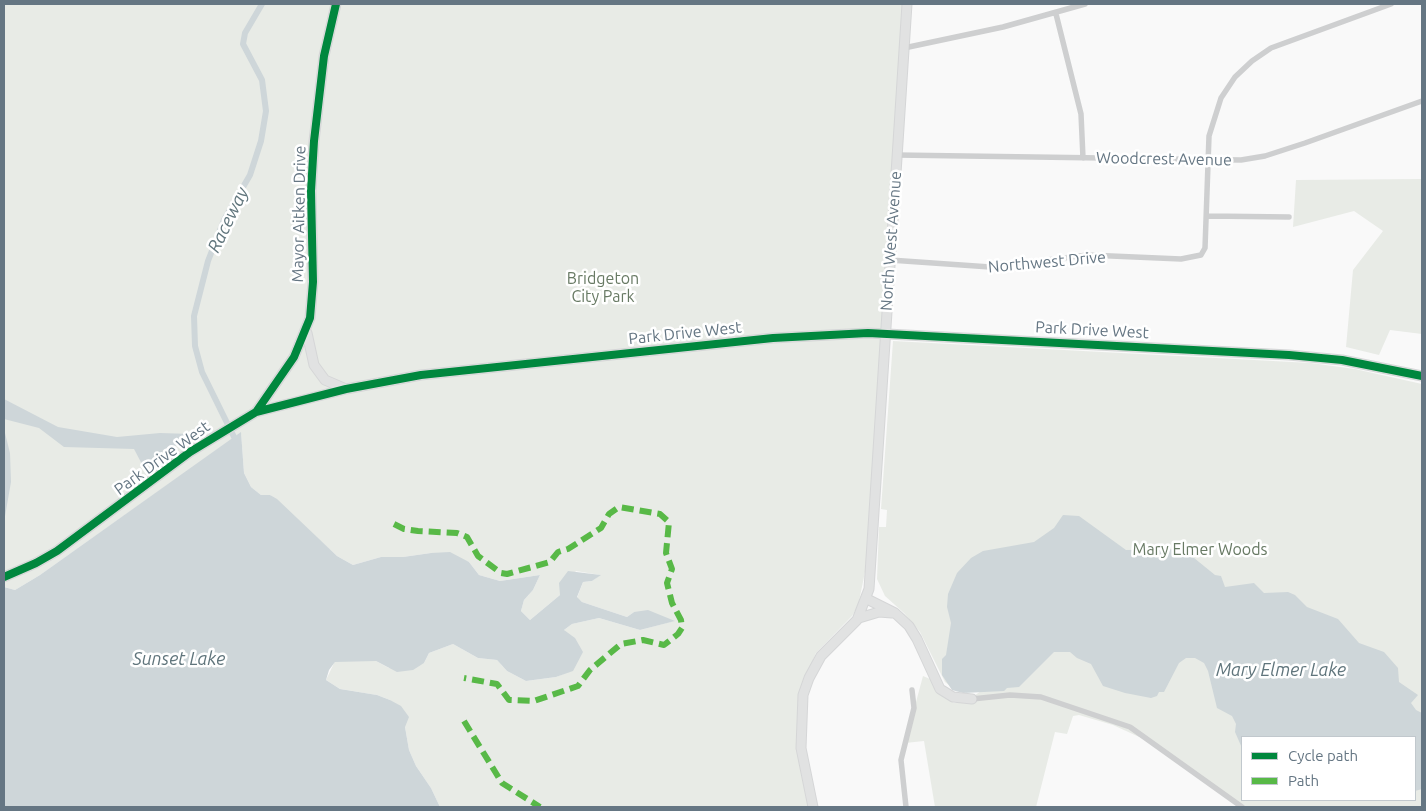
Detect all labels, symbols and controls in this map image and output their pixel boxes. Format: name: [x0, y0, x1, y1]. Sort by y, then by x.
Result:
street label: Mayor Aitken Drive: [288, 145, 310, 283]
street label: Woodcrest Avenue: [1096, 148, 1232, 170]
street label: North West Avenue: [877, 170, 905, 312]
water label: Raceway: [203, 184, 253, 256]
street label: Northwest Drive: [987, 247, 1107, 277]
park label: Bridgeton City Park: [567, 269, 639, 307]
street label: Park Drive West: [1035, 317, 1149, 343]
street label: Park Drive West: [628, 318, 742, 348]
street label: Park Drive West: [110, 417, 214, 499]
park label: Mary Elmer Woods: [1132, 540, 1268, 560]
water label: Sunset Lake: [133, 648, 225, 670]
water label: Mary Elmer Lake: [1216, 659, 1346, 681]
legend: [1241, 736, 1416, 801]
text: Cycle path: [1288, 747, 1358, 764]
text: Path: [1288, 772, 1319, 789]

